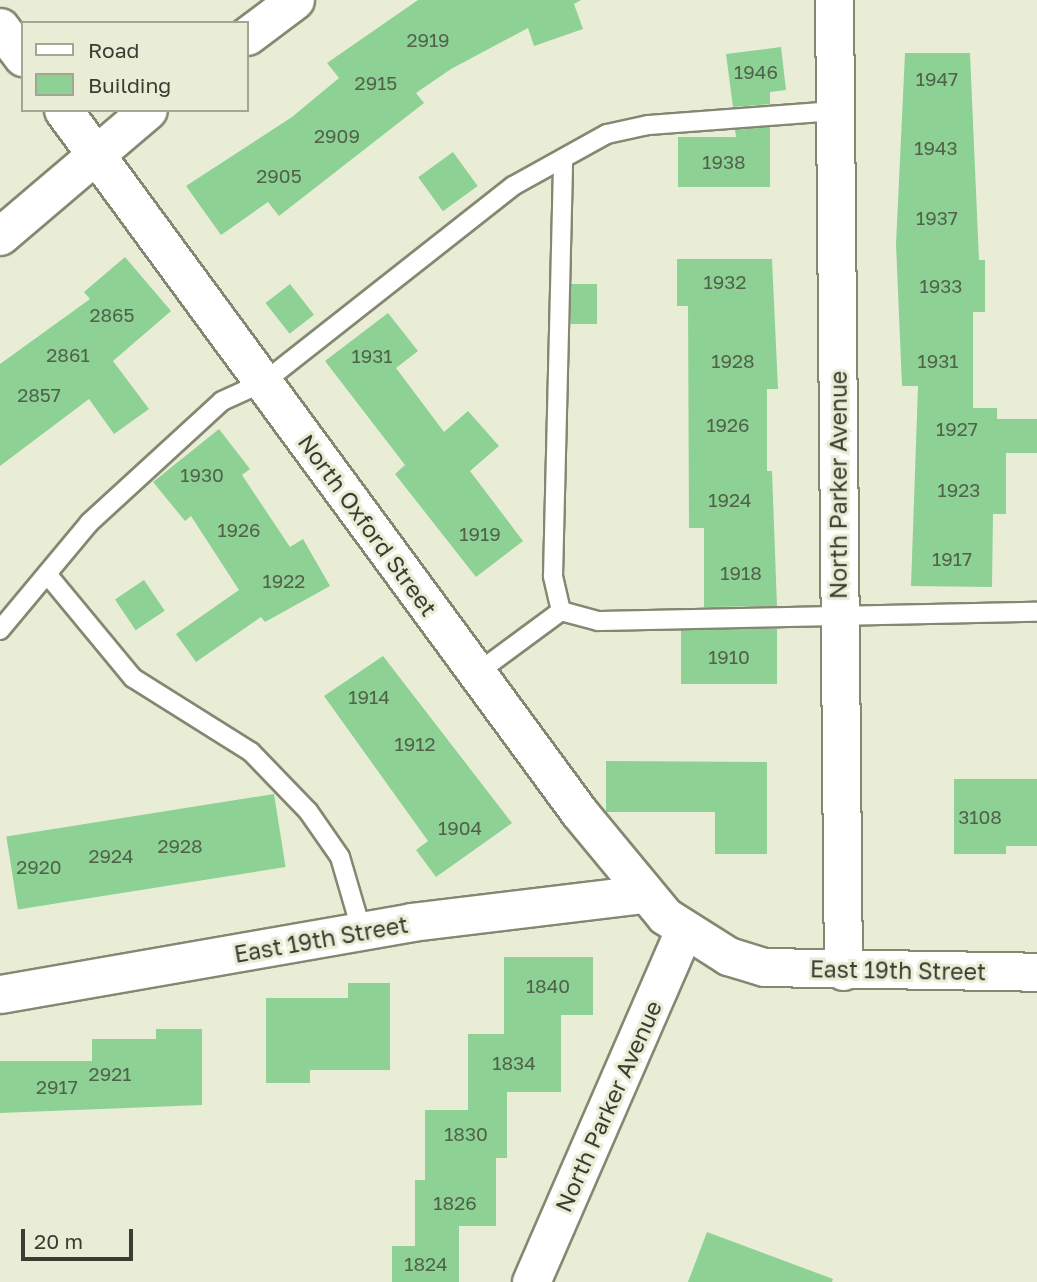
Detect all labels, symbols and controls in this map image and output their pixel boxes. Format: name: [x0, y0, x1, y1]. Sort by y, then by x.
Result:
legend: [21, 21, 248, 112]
house number: 2919: [406, 29, 450, 51]
text: Road: [88, 37, 139, 63]
house number: 1946: [734, 61, 778, 83]
house number: 1947: [916, 68, 958, 90]
text: Building: [88, 72, 171, 98]
house number: 2915: [355, 72, 397, 94]
house number: 2909: [314, 125, 360, 147]
house number: 1943: [914, 137, 958, 159]
house number: 1938: [702, 151, 746, 173]
house number: 2905: [256, 165, 302, 187]
house number: 1937: [916, 207, 958, 229]
house number: 1932: [704, 271, 746, 293]
house number: 1933: [920, 275, 962, 297]
house number: 2865: [89, 304, 135, 326]
house number: 2861: [46, 344, 90, 366]
house number: 1931: [351, 345, 393, 367]
house number: 1928: [711, 350, 755, 372]
house number: 1931: [917, 350, 959, 372]
street label: North Parker Avenue: [824, 371, 852, 599]
house number: 2857: [17, 384, 61, 406]
house number: 1926: [706, 414, 750, 436]
house number: 1927: [936, 418, 978, 440]
street label: North Oxford Street: [293, 429, 443, 621]
house number: 1930: [180, 464, 224, 486]
house number: 1923: [938, 479, 980, 501]
house number: 1924: [708, 489, 752, 511]
house number: 1926: [217, 519, 261, 541]
house number: 1919: [459, 523, 501, 545]
house number: 1917: [932, 548, 972, 570]
house number: 1918: [720, 562, 762, 584]
house number: 1922: [263, 570, 305, 592]
house number: 1910: [708, 646, 750, 668]
house number: 1914: [348, 686, 390, 708]
house number: 1912: [395, 733, 435, 755]
house number: 3108: [958, 806, 1002, 828]
house number: 1904: [438, 817, 482, 839]
house number: 2928: [157, 835, 203, 857]
house number: 2924: [88, 845, 134, 867]
house number: 2920: [16, 856, 62, 878]
street label: East 19th Street: [232, 910, 410, 968]
street label: East 19th Street: [810, 955, 986, 985]
house number: 1840: [526, 975, 570, 997]
street label: North Parker Avenue: [549, 996, 667, 1216]
house number: 1834: [492, 1052, 536, 1074]
house number: 2921: [89, 1063, 131, 1085]
house number: 2917: [36, 1076, 78, 1098]
house number: 1830: [444, 1123, 488, 1145]
house number: 1826: [433, 1192, 477, 1214]
scale bar: [24, 1216, 136, 1260]
text: 20 m: [34, 1228, 83, 1254]
house number: 1824: [404, 1253, 448, 1275]

